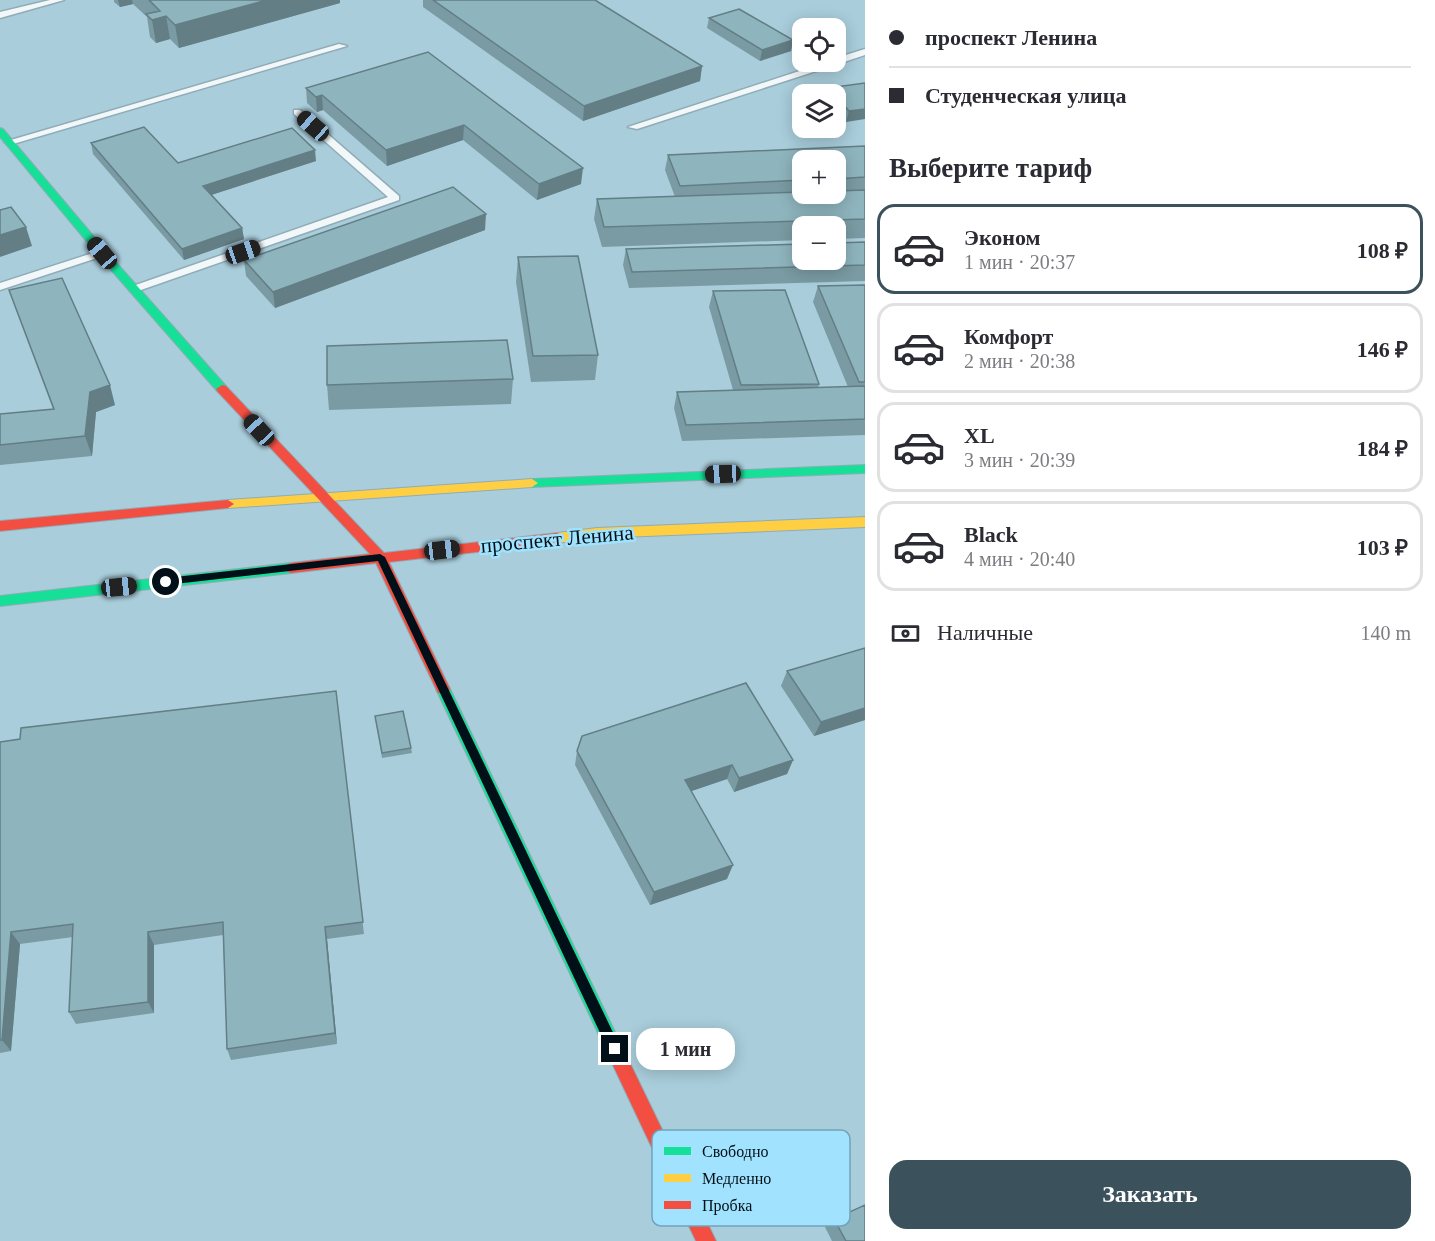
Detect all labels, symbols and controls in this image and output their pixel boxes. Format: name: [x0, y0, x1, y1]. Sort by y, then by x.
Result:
map controls: [792, 18, 846, 270]
button: locate: [792, 18, 846, 72]
text: проспект Ленина: [925, 25, 1097, 50]
text: Студенческая улица: [925, 83, 1126, 108]
button: layers: [792, 84, 846, 138]
car: [294, 107, 332, 145]
button: +: [792, 150, 846, 204]
text: Выберите тариф: [889, 153, 1092, 183]
button: −: [792, 216, 846, 270]
icon: car: [892, 222, 946, 276]
text: Эконом: [964, 225, 1041, 250]
car: [84, 233, 120, 273]
car: [223, 238, 263, 266]
text: 108 ₽: [1357, 238, 1408, 263]
text: 1 мин · 20:37: [964, 251, 1075, 273]
icon: car: [892, 321, 946, 375]
text: Комфорт: [964, 324, 1053, 349]
text: 146 ₽: [1357, 337, 1408, 362]
text: 2 мин · 20:38: [964, 350, 1075, 372]
car: [240, 411, 278, 449]
icon: car: [892, 420, 946, 474]
text: XL: [964, 423, 995, 448]
text: 184 ₽: [1357, 436, 1408, 461]
text: 3 мин · 20:39: [964, 449, 1075, 471]
car: [705, 464, 741, 484]
icon: car: [892, 519, 946, 573]
street label: проспект Ленина: [480, 520, 635, 558]
text: Black: [964, 522, 1018, 547]
text: 103 ₽: [1357, 535, 1408, 560]
car: [423, 539, 461, 561]
text: 4 мин · 20:40: [964, 548, 1075, 570]
route start: [152, 568, 179, 595]
car: [100, 576, 138, 598]
icon: cash: [889, 617, 922, 650]
text: Наличные: [937, 620, 1033, 645]
text: 140 m: [1360, 622, 1411, 644]
callout: 1 мин: [636, 1028, 735, 1070]
route end: [601, 1035, 628, 1062]
text: 1 мин: [660, 1038, 711, 1060]
legend: [652, 1130, 850, 1226]
text: Свободно: [702, 1143, 769, 1161]
button: Заказать: [889, 1160, 1411, 1229]
text: Медленно: [702, 1170, 771, 1188]
text: Пробка: [702, 1197, 752, 1215]

